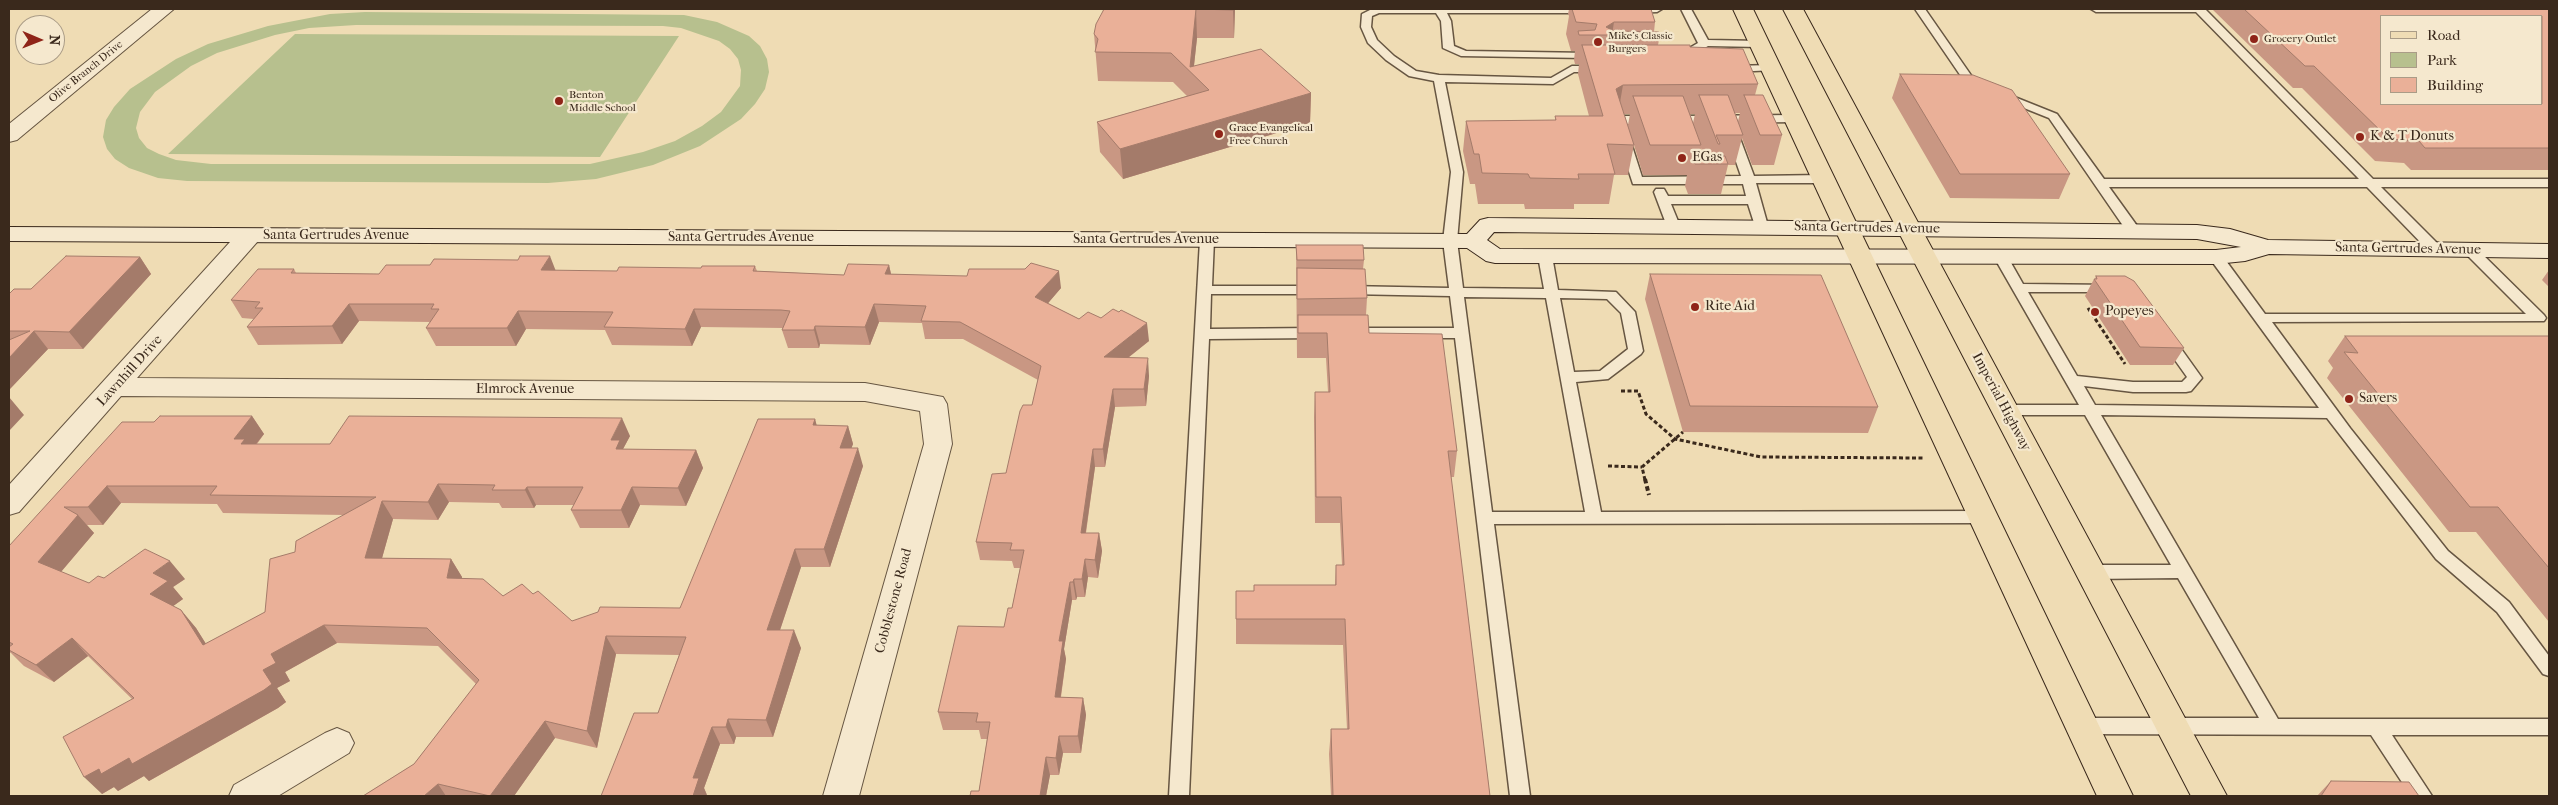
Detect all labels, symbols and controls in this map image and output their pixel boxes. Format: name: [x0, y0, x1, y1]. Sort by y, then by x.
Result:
north arrow: [15, 15, 65, 65]
legend: [2380, 15, 2543, 105]
text: Road: [2427, 26, 2460, 44]
place label: Mike's Classic Burgers: [1608, 29, 1673, 55]
place label: Grocery Outlet: [2264, 32, 2336, 46]
marker: Grocery Outlet: [2248, 33, 2260, 45]
text: N: [46, 35, 63, 46]
marker: Mike's Classic Burgers: [1592, 36, 1604, 48]
street label: Olive Branch Drive: [46, 38, 126, 106]
text: Park: [2427, 51, 2457, 69]
text: Building: [2427, 76, 2483, 94]
place label: Benton Middle School: [569, 88, 636, 114]
marker: Benton Middle School: [553, 95, 565, 107]
place label: Grace Evangelical Free Church: [1229, 121, 1313, 147]
marker: Grace Evangelical Free Church: [1213, 128, 1225, 140]
place label: K & T Donuts: [2370, 129, 2454, 145]
marker: K & T Donuts: [2354, 131, 2366, 143]
place label: EGas: [1692, 150, 1722, 166]
marker: EGas: [1676, 152, 1688, 164]
street label: Santa Gertrudes Avenue: [1794, 218, 1940, 238]
street label: Santa Gertrudes Avenue: [263, 228, 409, 244]
street label: Santa Gertrudes Avenue: [668, 230, 814, 246]
street label: Santa Gertrudes Avenue: [1073, 232, 1219, 248]
street label: Santa Gertrudes Avenue: [2335, 239, 2481, 259]
place label: Rite Aid: [1705, 299, 1755, 315]
marker: Rite Aid: [1689, 301, 1701, 313]
place label: Popeyes: [2105, 304, 2154, 320]
marker: Popeyes: [2089, 306, 2101, 318]
street label: Lawnhill Drive: [94, 332, 166, 410]
street label: Imperial Highway: [1968, 350, 2034, 454]
street label: Elmrock Avenue: [476, 382, 574, 398]
place label: Savers: [2359, 391, 2397, 407]
marker: Savers: [2343, 393, 2355, 405]
street label: Cobblestone Road: [872, 547, 916, 655]

